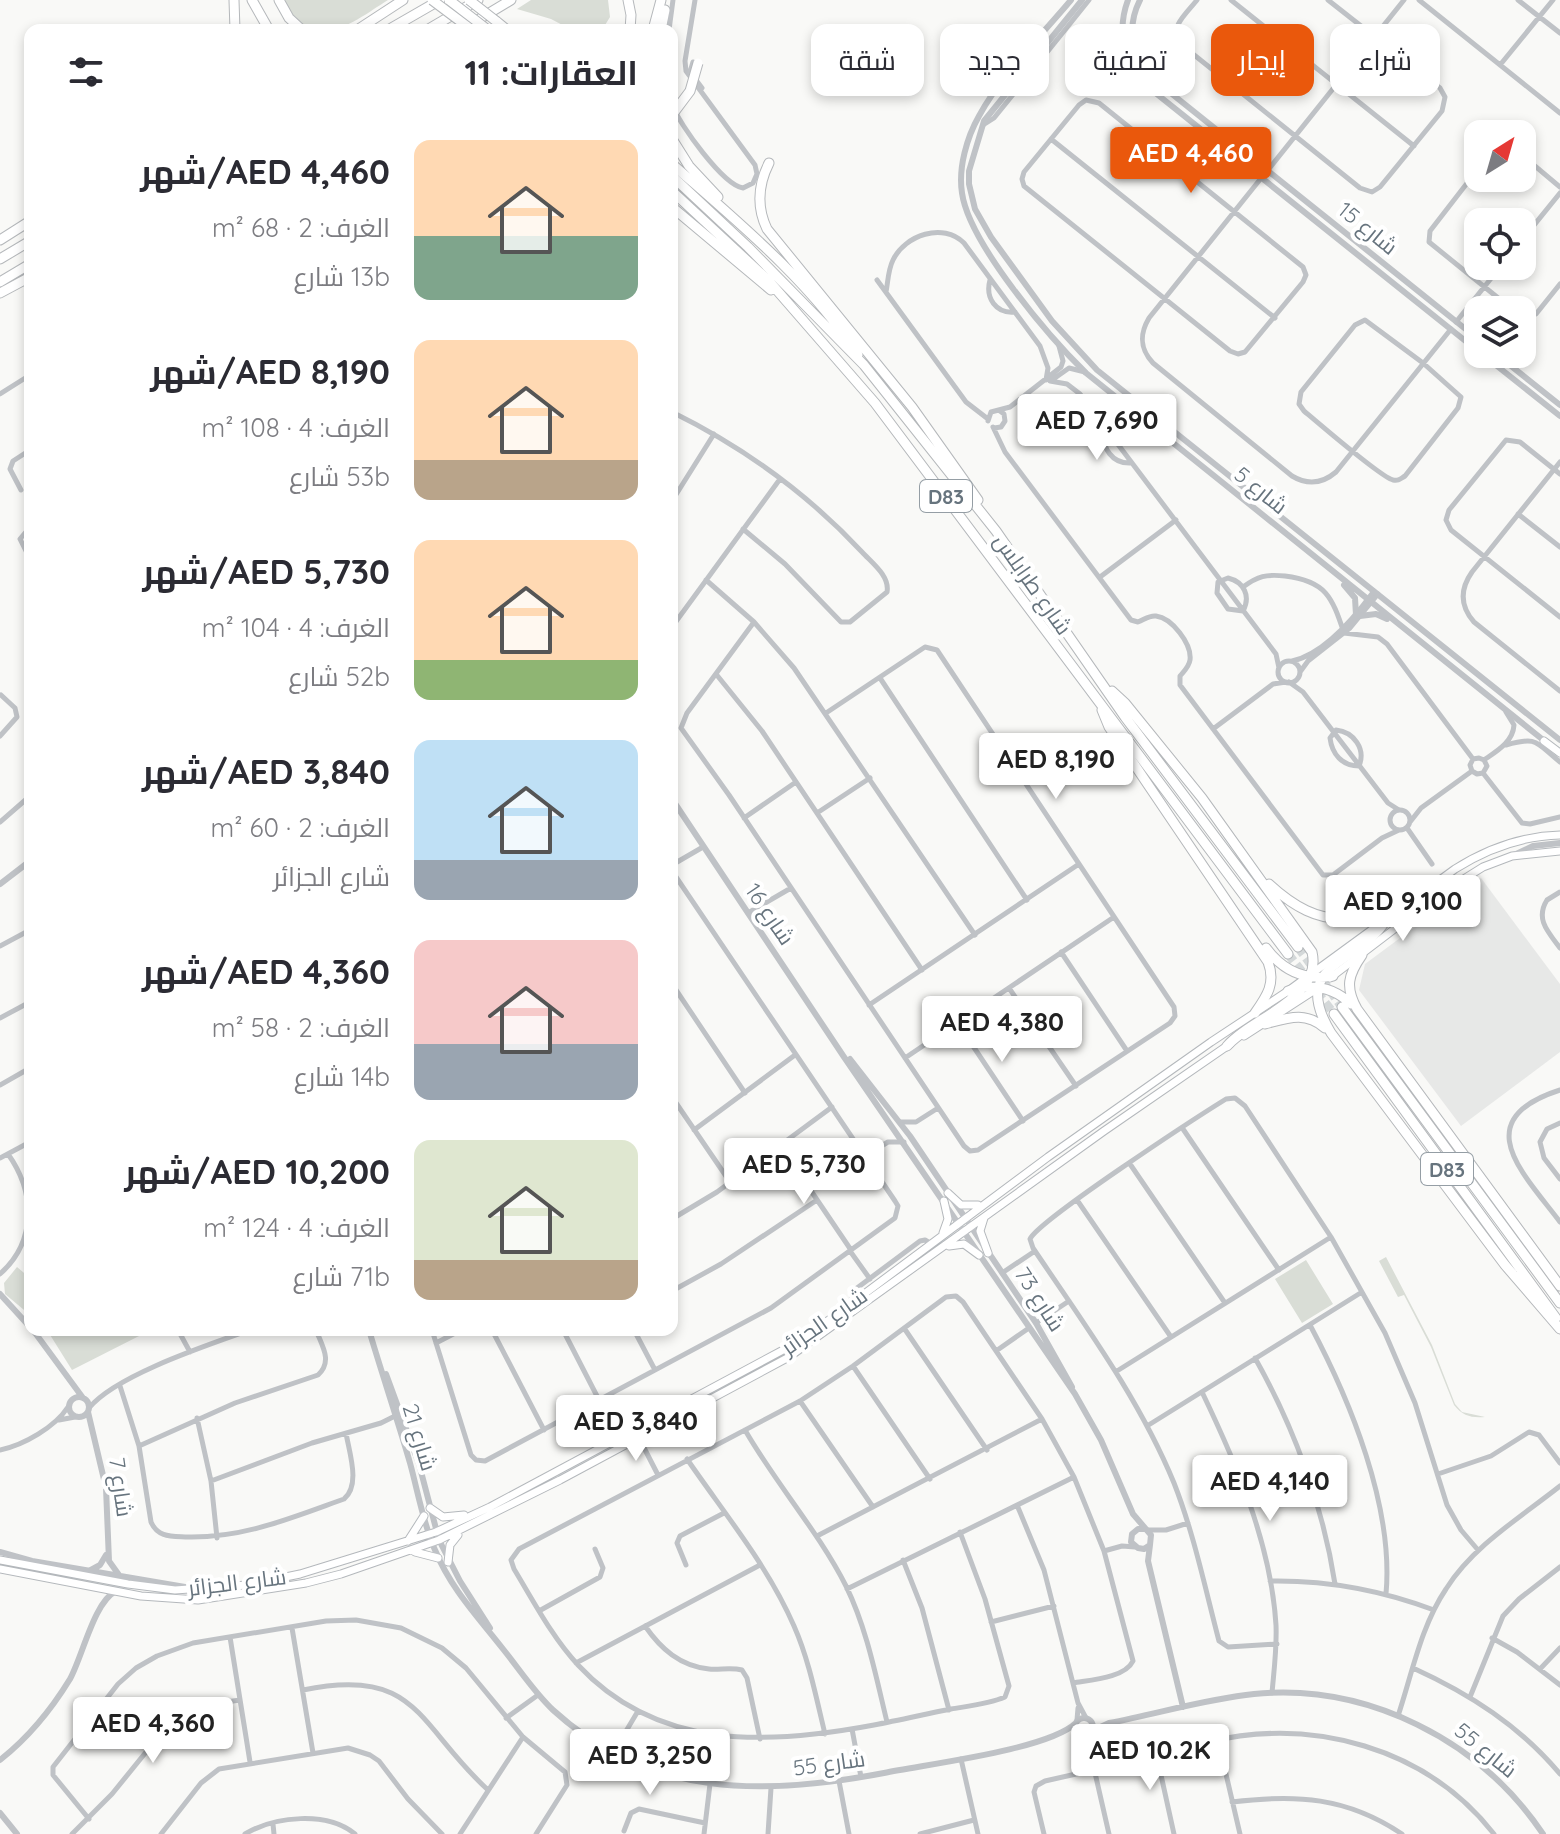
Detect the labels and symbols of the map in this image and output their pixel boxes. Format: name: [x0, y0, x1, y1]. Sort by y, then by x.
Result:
north arrow: [1464, 120, 1536, 192]
pin: AED 4,460: [1099, 127, 1283, 195]
street label: شارع 15: [1332, 195, 1404, 261]
pin: AED 7,690: [1005, 394, 1189, 462]
street label: شارع 5: [1228, 460, 1293, 521]
road number: D83: [920, 480, 972, 512]
street label: شارع طرابلس: [987, 528, 1078, 641]
pin: AED 8,190: [964, 733, 1148, 801]
pin: AED 9,100: [1311, 875, 1495, 943]
street label: شارع 16: [738, 878, 801, 951]
pin: AED 4,380: [910, 996, 1094, 1064]
pin: AED 5,730: [712, 1138, 896, 1206]
road number: D83: [1421, 1153, 1473, 1185]
street label: شارع 73: [1008, 1261, 1071, 1337]
street label: شارع الجزائر: [774, 1281, 873, 1363]
pin: AED 3,840: [544, 1395, 728, 1463]
street label: شارع 21: [396, 1400, 443, 1474]
street label: شارع 7: [102, 1455, 139, 1519]
pin: AED 4,140: [1178, 1455, 1362, 1523]
street label: شارع الجزائر: [184, 1562, 288, 1603]
pin: AED 4,360: [61, 1697, 245, 1765]
street label: شارع 55: [1448, 1716, 1523, 1785]
pin: AED 10.2K: [1058, 1724, 1242, 1792]
pin: AED 3,250: [558, 1729, 742, 1797]
street label: شارع 55: [791, 1744, 867, 1783]

